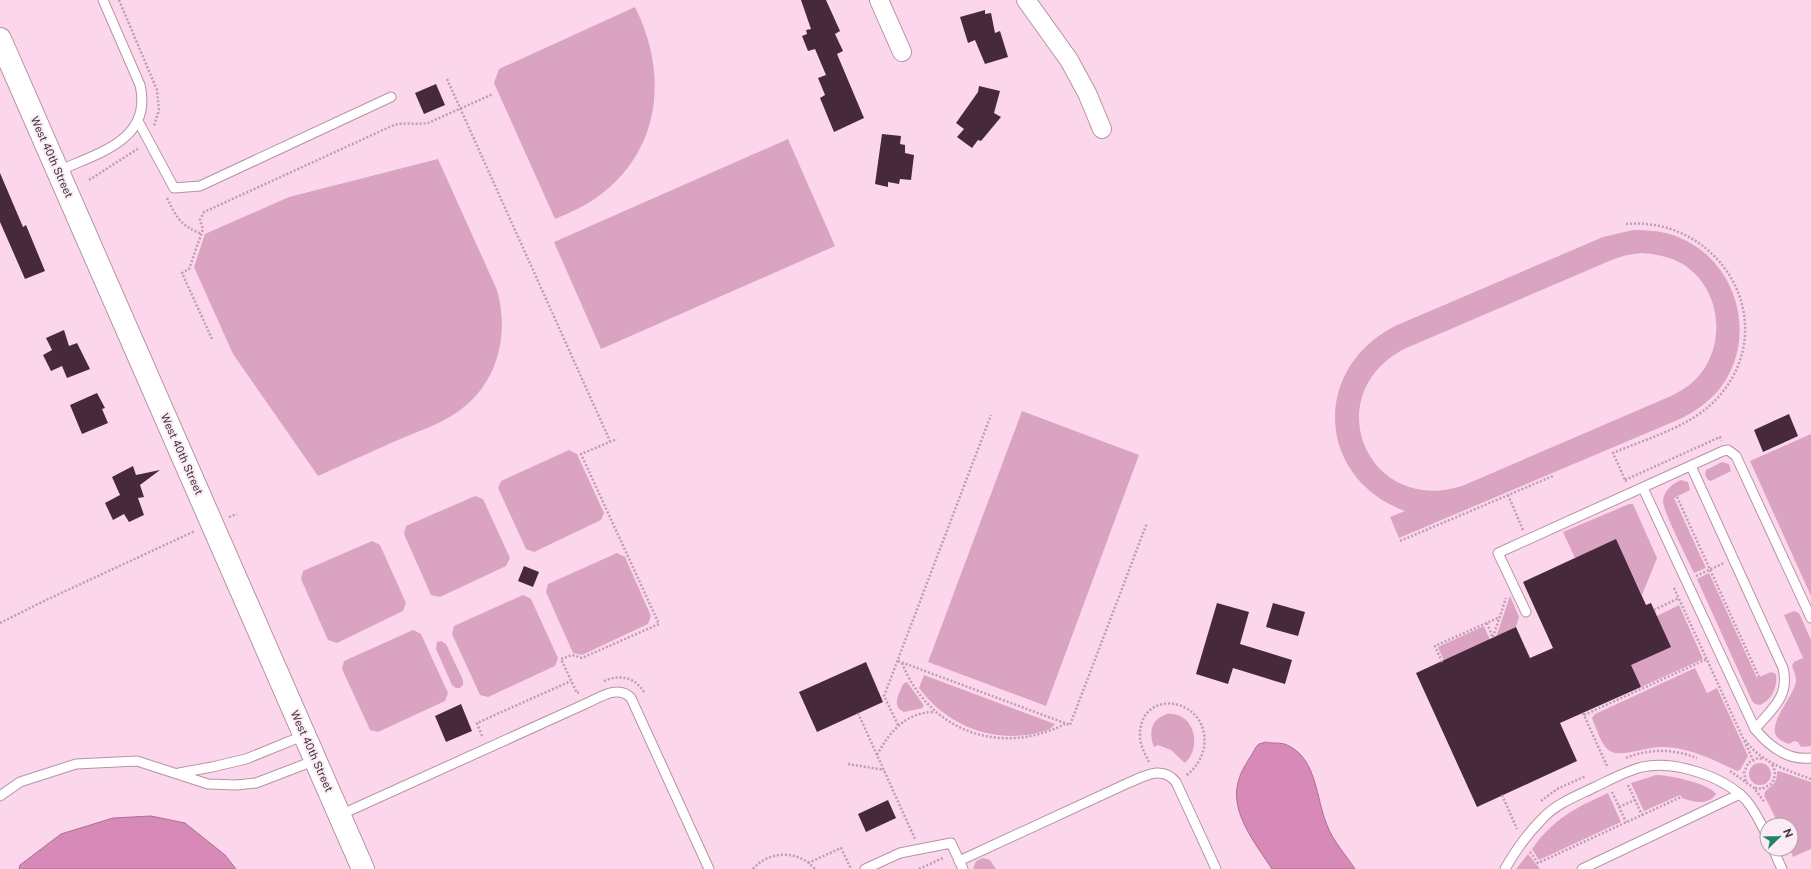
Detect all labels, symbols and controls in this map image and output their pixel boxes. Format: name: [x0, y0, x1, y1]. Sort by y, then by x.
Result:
street label: West 40th Street: [29, 115, 75, 199]
street label: West 40th Street: [159, 412, 205, 496]
street label: West 40th Street: [289, 709, 335, 793]
north arrow: [1759, 817, 1799, 857]
text: N: [1781, 827, 1795, 839]

